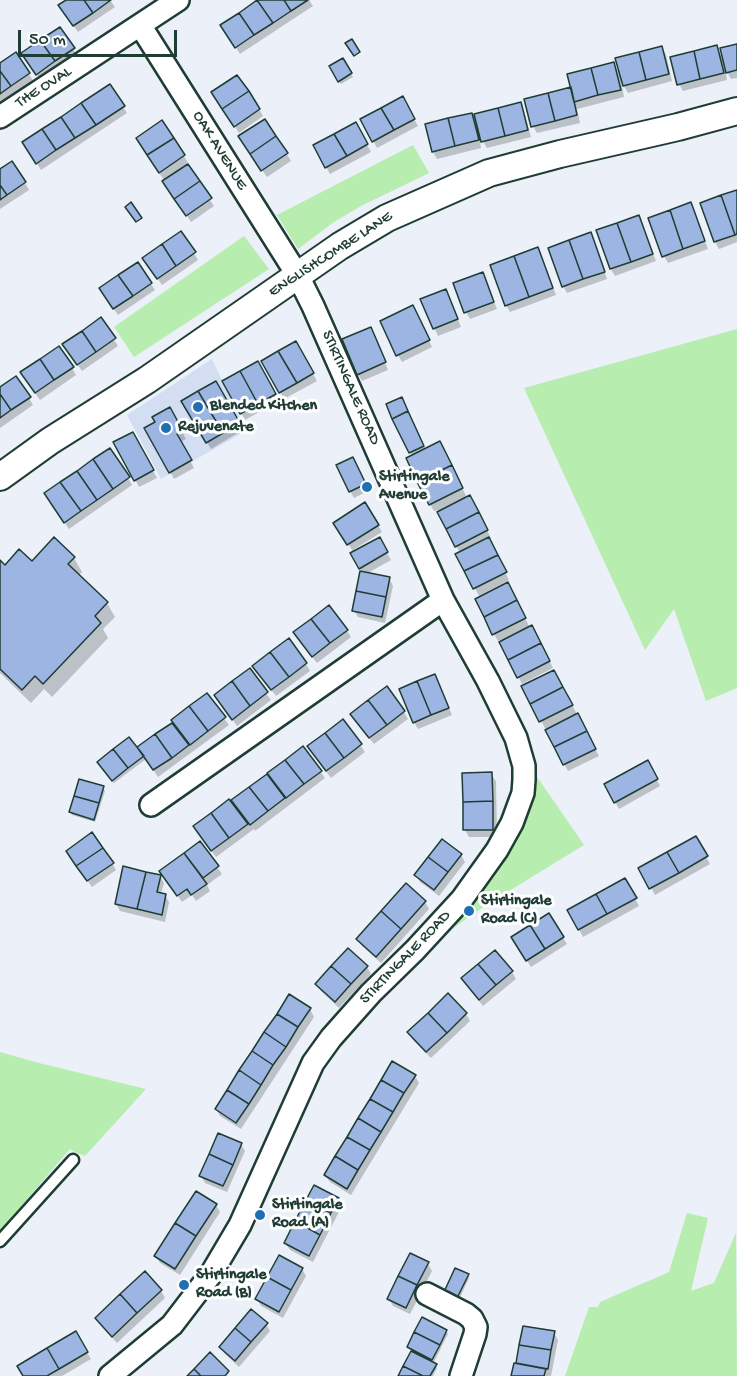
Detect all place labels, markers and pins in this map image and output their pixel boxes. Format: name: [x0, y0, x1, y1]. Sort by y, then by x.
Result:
place label: Blended Kitchen: [210, 397, 317, 417]
marker: Blended Kitchen: [191, 400, 205, 414]
place label: Rejuvenate: [178, 418, 253, 438]
marker: Rejuvenate: [159, 421, 173, 435]
place label: Stirtingale Avenue: [379, 468, 449, 506]
marker: Stirtingale Avenue: [360, 480, 374, 494]
place label: Stirtingale Road (C): [481, 892, 551, 930]
marker: Stirtingale Road (C): [462, 904, 476, 918]
place label: Stirtingale Road (A): [272, 1196, 342, 1234]
marker: Stirtingale Road (A): [253, 1208, 267, 1222]
place label: Stirtingale Road (B): [196, 1266, 266, 1304]
marker: Stirtingale Road (B): [177, 1278, 191, 1292]

